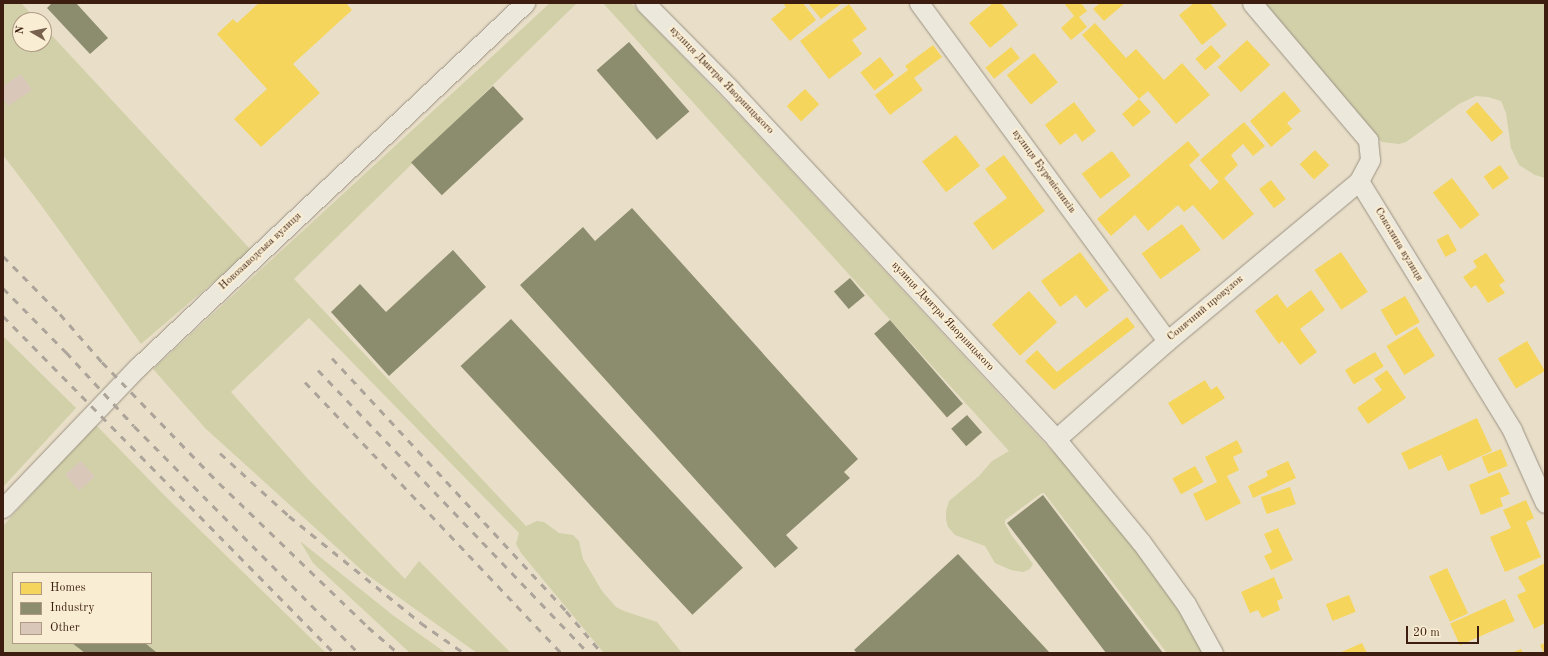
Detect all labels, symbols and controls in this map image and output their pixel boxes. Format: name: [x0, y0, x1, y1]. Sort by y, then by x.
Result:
north arrow: [12, 12, 52, 52]
street label: вулиця Дмитра Яворницького: [666, 24, 776, 138]
text: N: [15, 25, 27, 35]
street label: вулиця Буревісників: [1008, 128, 1078, 216]
street label: Соколина вулиця: [1371, 206, 1425, 284]
street label: Новозаводська вулиця: [217, 210, 305, 294]
street label: вулиця Дмитра Яворницького: [888, 260, 996, 374]
street label: Сонячний провулок: [1165, 273, 1247, 345]
legend: [12, 572, 152, 644]
text: Homes: [50, 582, 86, 594]
text: Industry: [50, 602, 95, 614]
scale bar: [1408, 618, 1481, 644]
text: Other: [50, 622, 80, 634]
text: 20 m: [1413, 627, 1440, 639]

